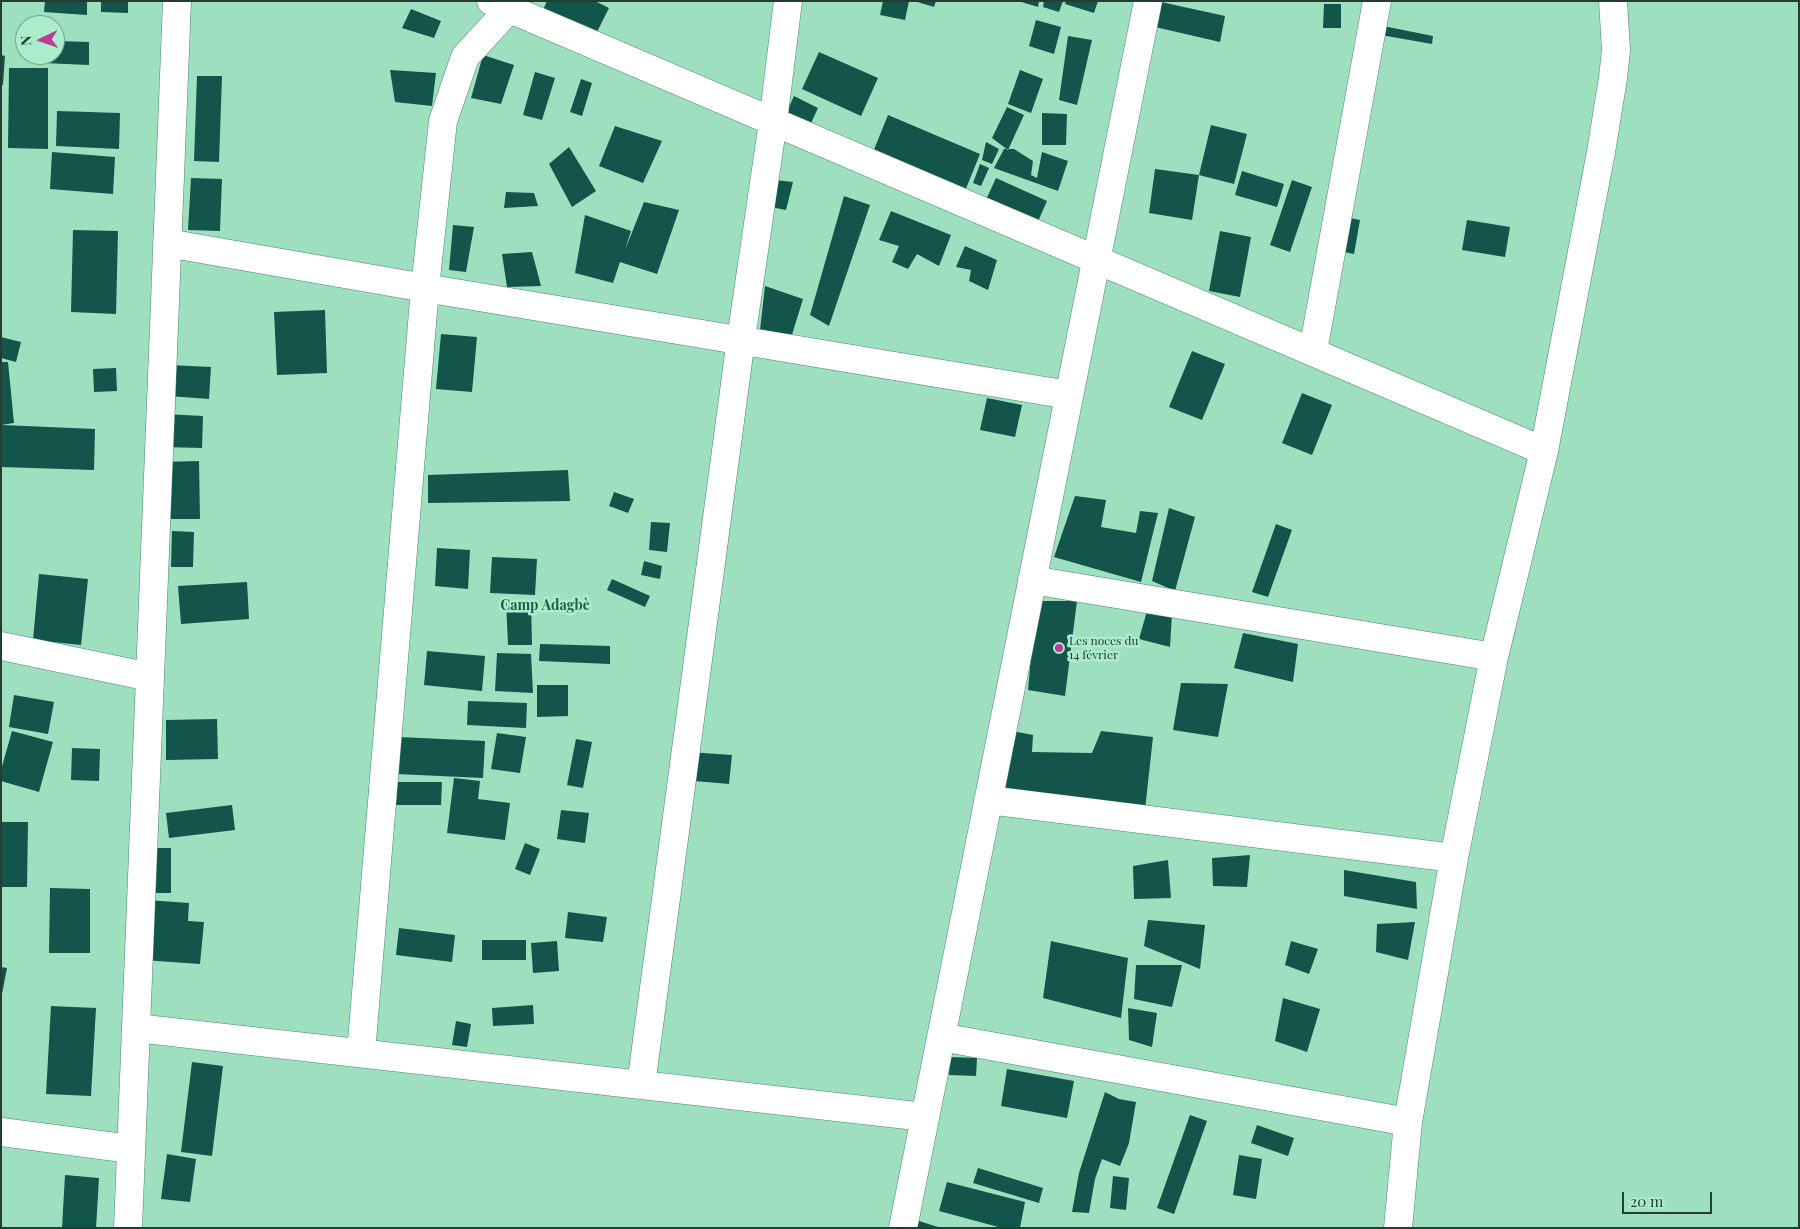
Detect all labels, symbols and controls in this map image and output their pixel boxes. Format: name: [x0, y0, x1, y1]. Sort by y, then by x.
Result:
north arrow: [15, 15, 65, 65]
text: N: [16, 35, 35, 46]
district label: Camp Adagbè: [500, 598, 590, 614]
place label: Les noces du 14 février: [1069, 634, 1138, 662]
marker: Les noces du 14 février: [1053, 642, 1065, 654]
scale bar: [1625, 1182, 1715, 1214]
text: 20 m: [1630, 1191, 1663, 1211]

